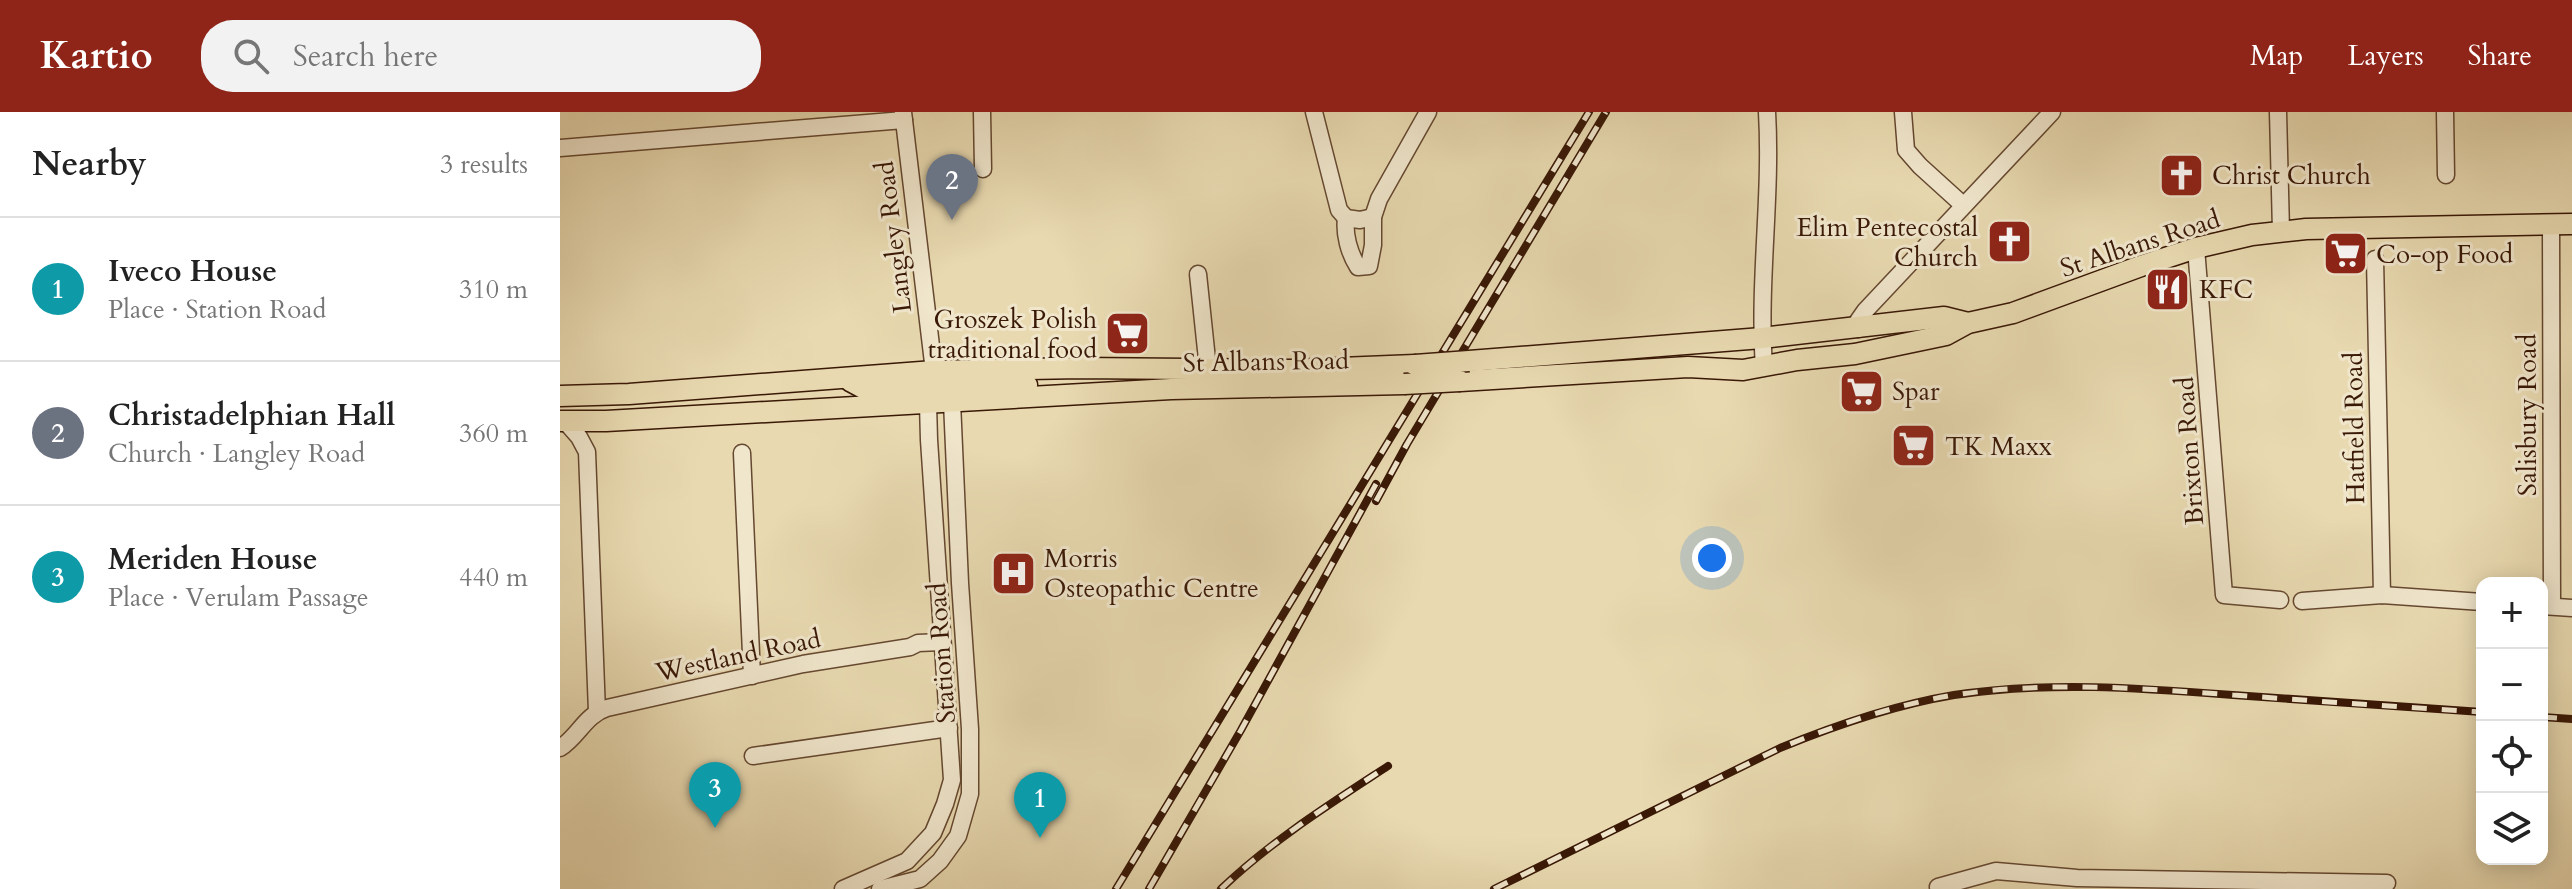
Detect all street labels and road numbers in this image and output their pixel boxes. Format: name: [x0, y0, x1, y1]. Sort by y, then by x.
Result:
street label: Langley Road: [867, 159, 920, 315]
street label: St Albans Road: [2056, 201, 2225, 286]
street label: Salisbury Road: [2510, 334, 2545, 496]
street label: St Albans Road: [1183, 343, 1350, 380]
street label: Hatfield Road: [2336, 351, 2373, 504]
street label: Brixton Road: [2167, 375, 2212, 526]
street label: Station Road: [919, 581, 964, 724]
street label: Westland Road: [651, 621, 824, 690]

